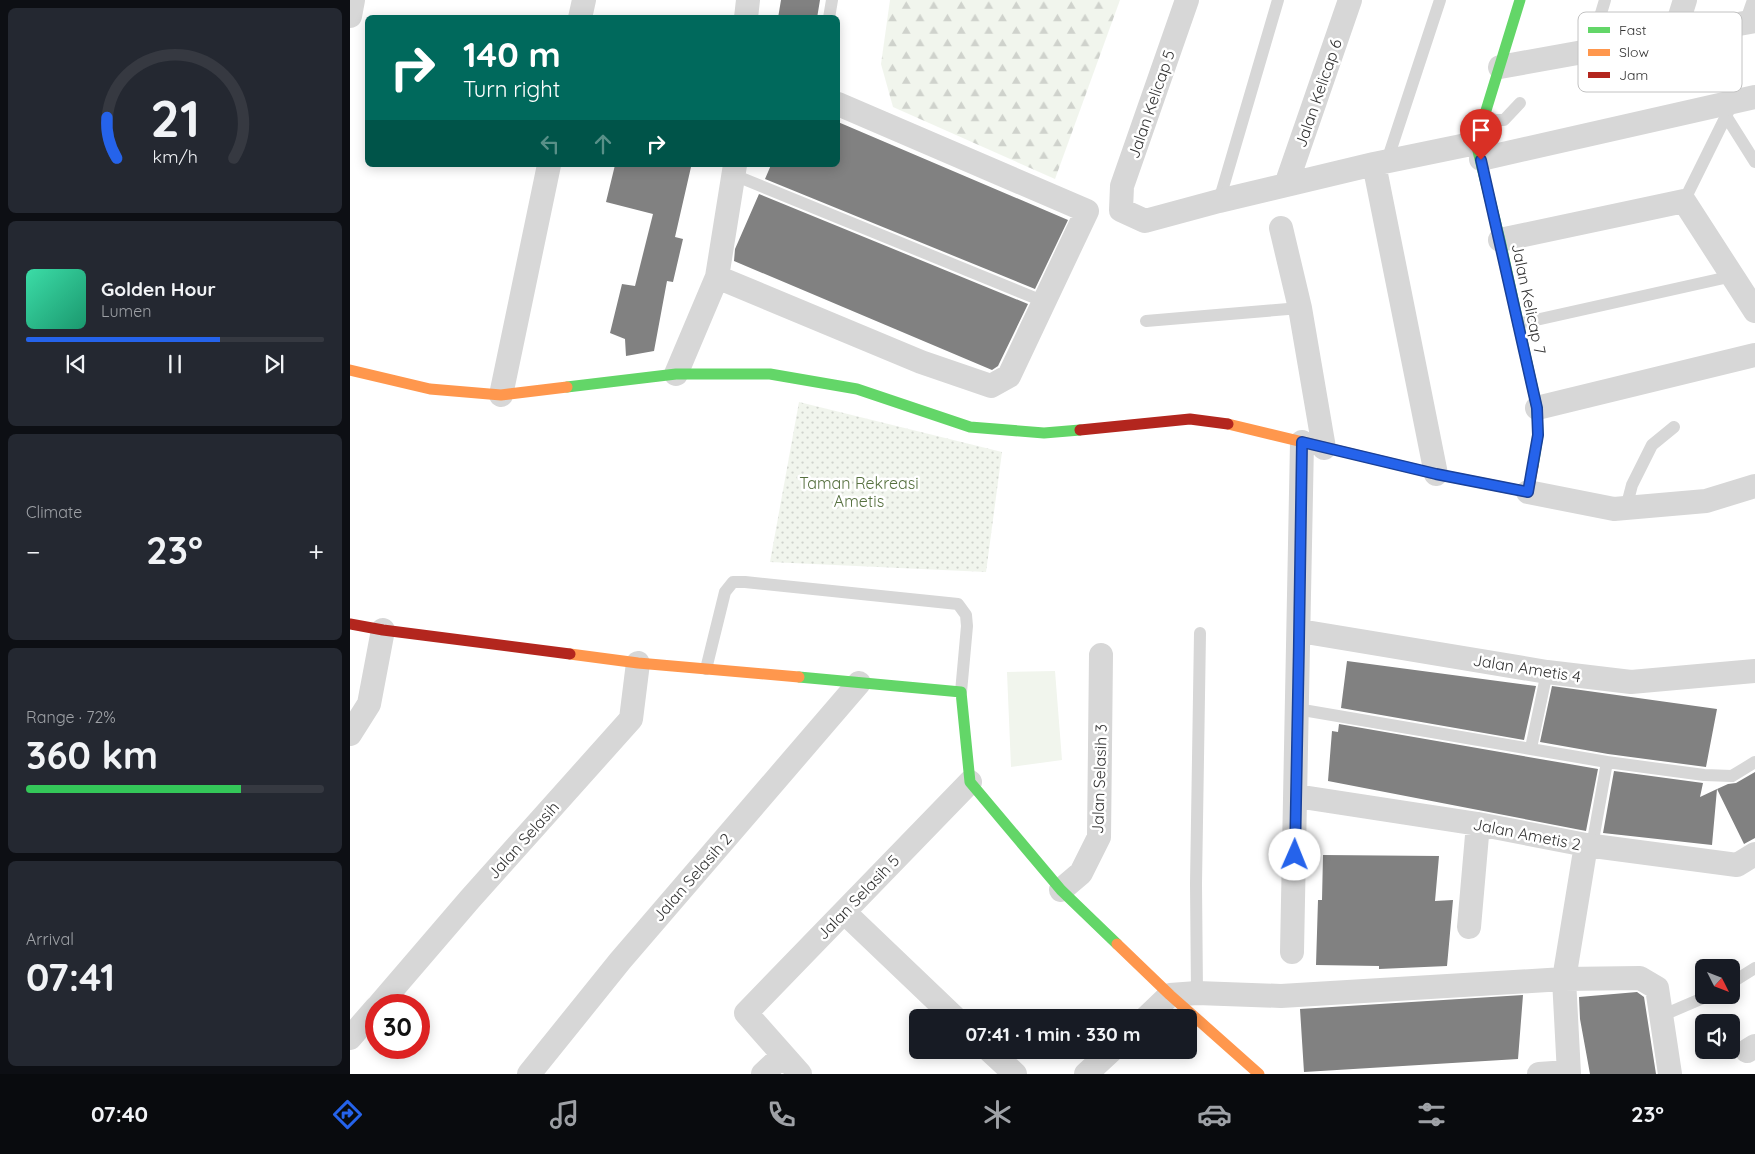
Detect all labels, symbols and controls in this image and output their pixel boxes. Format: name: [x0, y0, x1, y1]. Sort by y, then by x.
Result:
legend: [1578, 12, 1742, 92]
text: Fast: [1619, 21, 1647, 39]
text: 140 m: [463, 32, 561, 76]
icon: right: [380, 35, 445, 100]
street label: Jalan Kelicap 6: [1290, 36, 1346, 150]
text: Slow: [1619, 43, 1649, 61]
street label: Jalan Kelicap 5: [1123, 47, 1179, 161]
text: Jam: [1619, 66, 1648, 84]
text: Turn right: [463, 75, 560, 103]
text: 21: [150, 85, 200, 150]
pin: [1460, 109, 1502, 160]
icon: arrive: [1467, 116, 1495, 144]
icon: left: [536, 130, 564, 158]
icon: ahead: [589, 130, 617, 158]
icon: right: [642, 130, 670, 158]
text: km/h: [152, 145, 198, 167]
street label: Jalan Kelicap 7: [1508, 242, 1550, 356]
text: Golden Hour: [101, 277, 216, 301]
text: Lumen: [101, 301, 152, 321]
icon: previous: [62, 350, 90, 378]
icon: pause: [161, 350, 189, 378]
icon: next: [260, 350, 288, 378]
park label: Taman Rekreasi Ametis: [799, 473, 919, 511]
text: Climate: [26, 502, 82, 522]
text: 23°: [146, 526, 203, 574]
text: −: [26, 534, 41, 569]
text: +: [308, 534, 324, 569]
street label: Jalan Ametis 4: [1472, 650, 1582, 686]
text: Range · 72%: [26, 707, 116, 727]
street label: Jalan Selasih 3: [1087, 724, 1111, 834]
text: 360 km: [26, 731, 158, 779]
street label: Jalan Selasih: [483, 797, 563, 883]
street label: Jalan Ametis 2: [1471, 814, 1583, 854]
position arrow: [1268, 828, 1320, 880]
street label: Jalan Selasih 2: [648, 829, 736, 925]
street label: Jalan Selasih 5: [812, 850, 904, 944]
text: Arrival: [26, 929, 74, 949]
text: 07:41: [26, 953, 115, 1001]
north arrow: [1695, 959, 1740, 1004]
map controls: [1695, 959, 1740, 1059]
speed limit sign: 30: [365, 994, 430, 1059]
button: sound: [1695, 1014, 1740, 1059]
text: 07:41 · 1 min · 330 m: [965, 1022, 1141, 1046]
icon: directions: [330, 1097, 365, 1132]
icon: music: [547, 1097, 582, 1132]
icon: phone: [764, 1097, 799, 1132]
icon: climate: [980, 1097, 1015, 1132]
icon: car: [1197, 1097, 1232, 1132]
icon: filters: [1414, 1097, 1449, 1132]
text: 07:40: [91, 1100, 148, 1128]
text: 23°: [1631, 1100, 1664, 1128]

